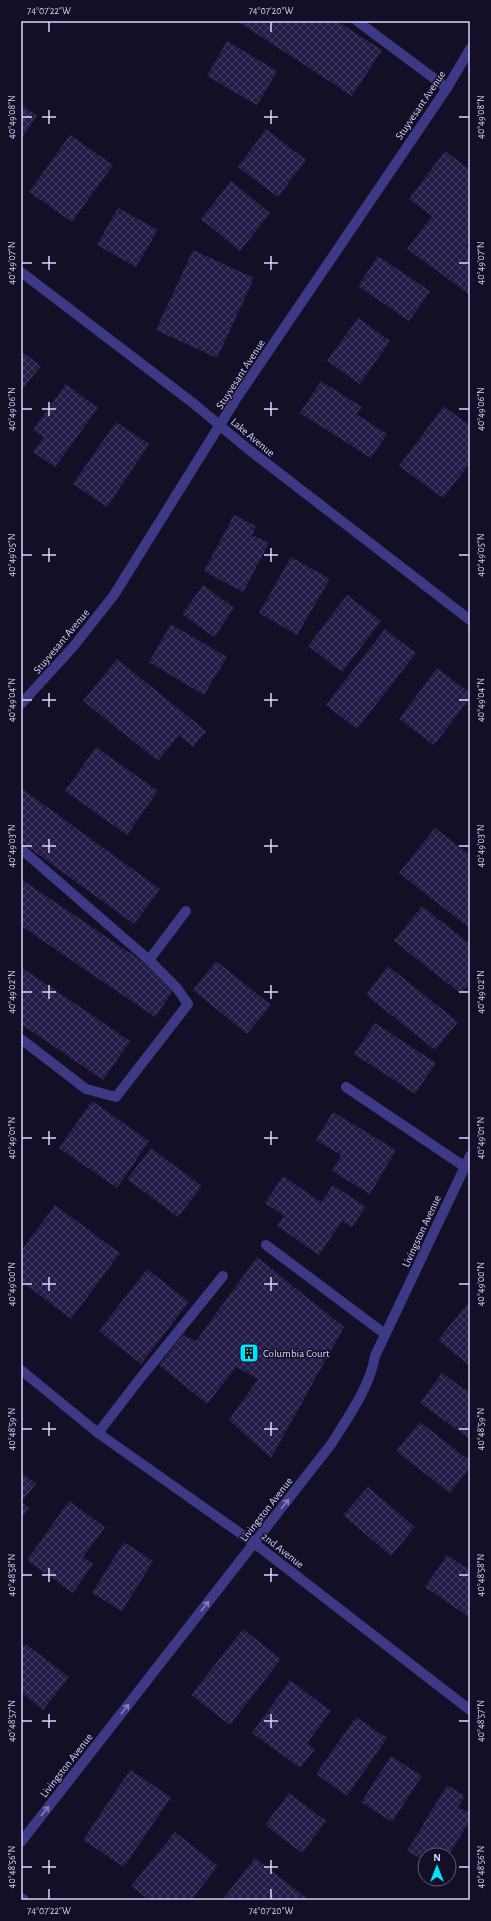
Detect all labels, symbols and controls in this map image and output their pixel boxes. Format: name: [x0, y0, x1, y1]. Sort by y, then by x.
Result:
text: 74°07'22"W: [27, 6, 71, 16]
text: 74°07'20"W: [249, 6, 293, 16]
street label: Stuyvesant Avenue: [393, 69, 447, 142]
text: 40°49'08"N: [7, 95, 17, 139]
text: 40°49'08"N: [476, 95, 486, 139]
text: 40°49'07"N: [7, 241, 17, 285]
text: 40°49'07"N: [476, 241, 486, 285]
street label: Stuyvesant Avenue: [214, 338, 267, 411]
text: 40°49'06"N: [7, 387, 17, 431]
text: 40°49'06"N: [476, 387, 486, 431]
street label: Lake Avenue: [229, 416, 277, 459]
text: 40°49'05"N: [7, 533, 17, 577]
text: 40°49'05"N: [476, 533, 486, 577]
street label: Stuyvesant Avenue: [31, 607, 91, 676]
text: 40°49'04"N: [7, 678, 17, 722]
text: 40°49'04"N: [476, 678, 486, 722]
text: 40°49'03"N: [7, 824, 17, 868]
text: 40°49'03"N: [476, 824, 486, 868]
text: 40°49'02"N: [7, 970, 17, 1014]
text: 40°49'02"N: [476, 970, 486, 1014]
text: 40°49'01"N: [7, 1117, 17, 1159]
text: 40°49'01"N: [476, 1117, 486, 1159]
street label: Livingston Avenue: [400, 1194, 443, 1269]
text: 40°49'00"N: [7, 1262, 17, 1306]
text: 40°49'00"N: [476, 1262, 486, 1306]
building icon: Columbia Court: [238, 1342, 260, 1364]
place label: Columbia Court: [263, 1348, 330, 1359]
text: 40°48'59"N: [7, 1408, 17, 1450]
text: 40°48'59"N: [476, 1408, 486, 1450]
street label: Livingston Avenue: [238, 1475, 295, 1543]
one-way arrow: [281, 1498, 290, 1509]
street label: 2nd Avenue: [260, 1531, 306, 1570]
text: 40°48'58"N: [7, 1554, 17, 1596]
text: 40°48'58"N: [476, 1554, 486, 1596]
one-way arrow: [201, 1601, 209, 1612]
text: 40°48'57"N: [7, 1700, 17, 1742]
text: 40°48'57"N: [476, 1700, 486, 1742]
one-way arrow: [121, 1703, 129, 1714]
street label: Livingston Avenue: [38, 1731, 95, 1799]
one-way arrow: [41, 1806, 49, 1817]
text: 40°48'56"N: [7, 1846, 17, 1888]
text: 40°48'56"N: [476, 1846, 486, 1888]
north arrow: [417, 1847, 457, 1887]
text: N: [433, 1852, 441, 1863]
text: 74°07'22"W: [27, 1906, 71, 1916]
text: 74°07'20"W: [249, 1906, 293, 1916]

